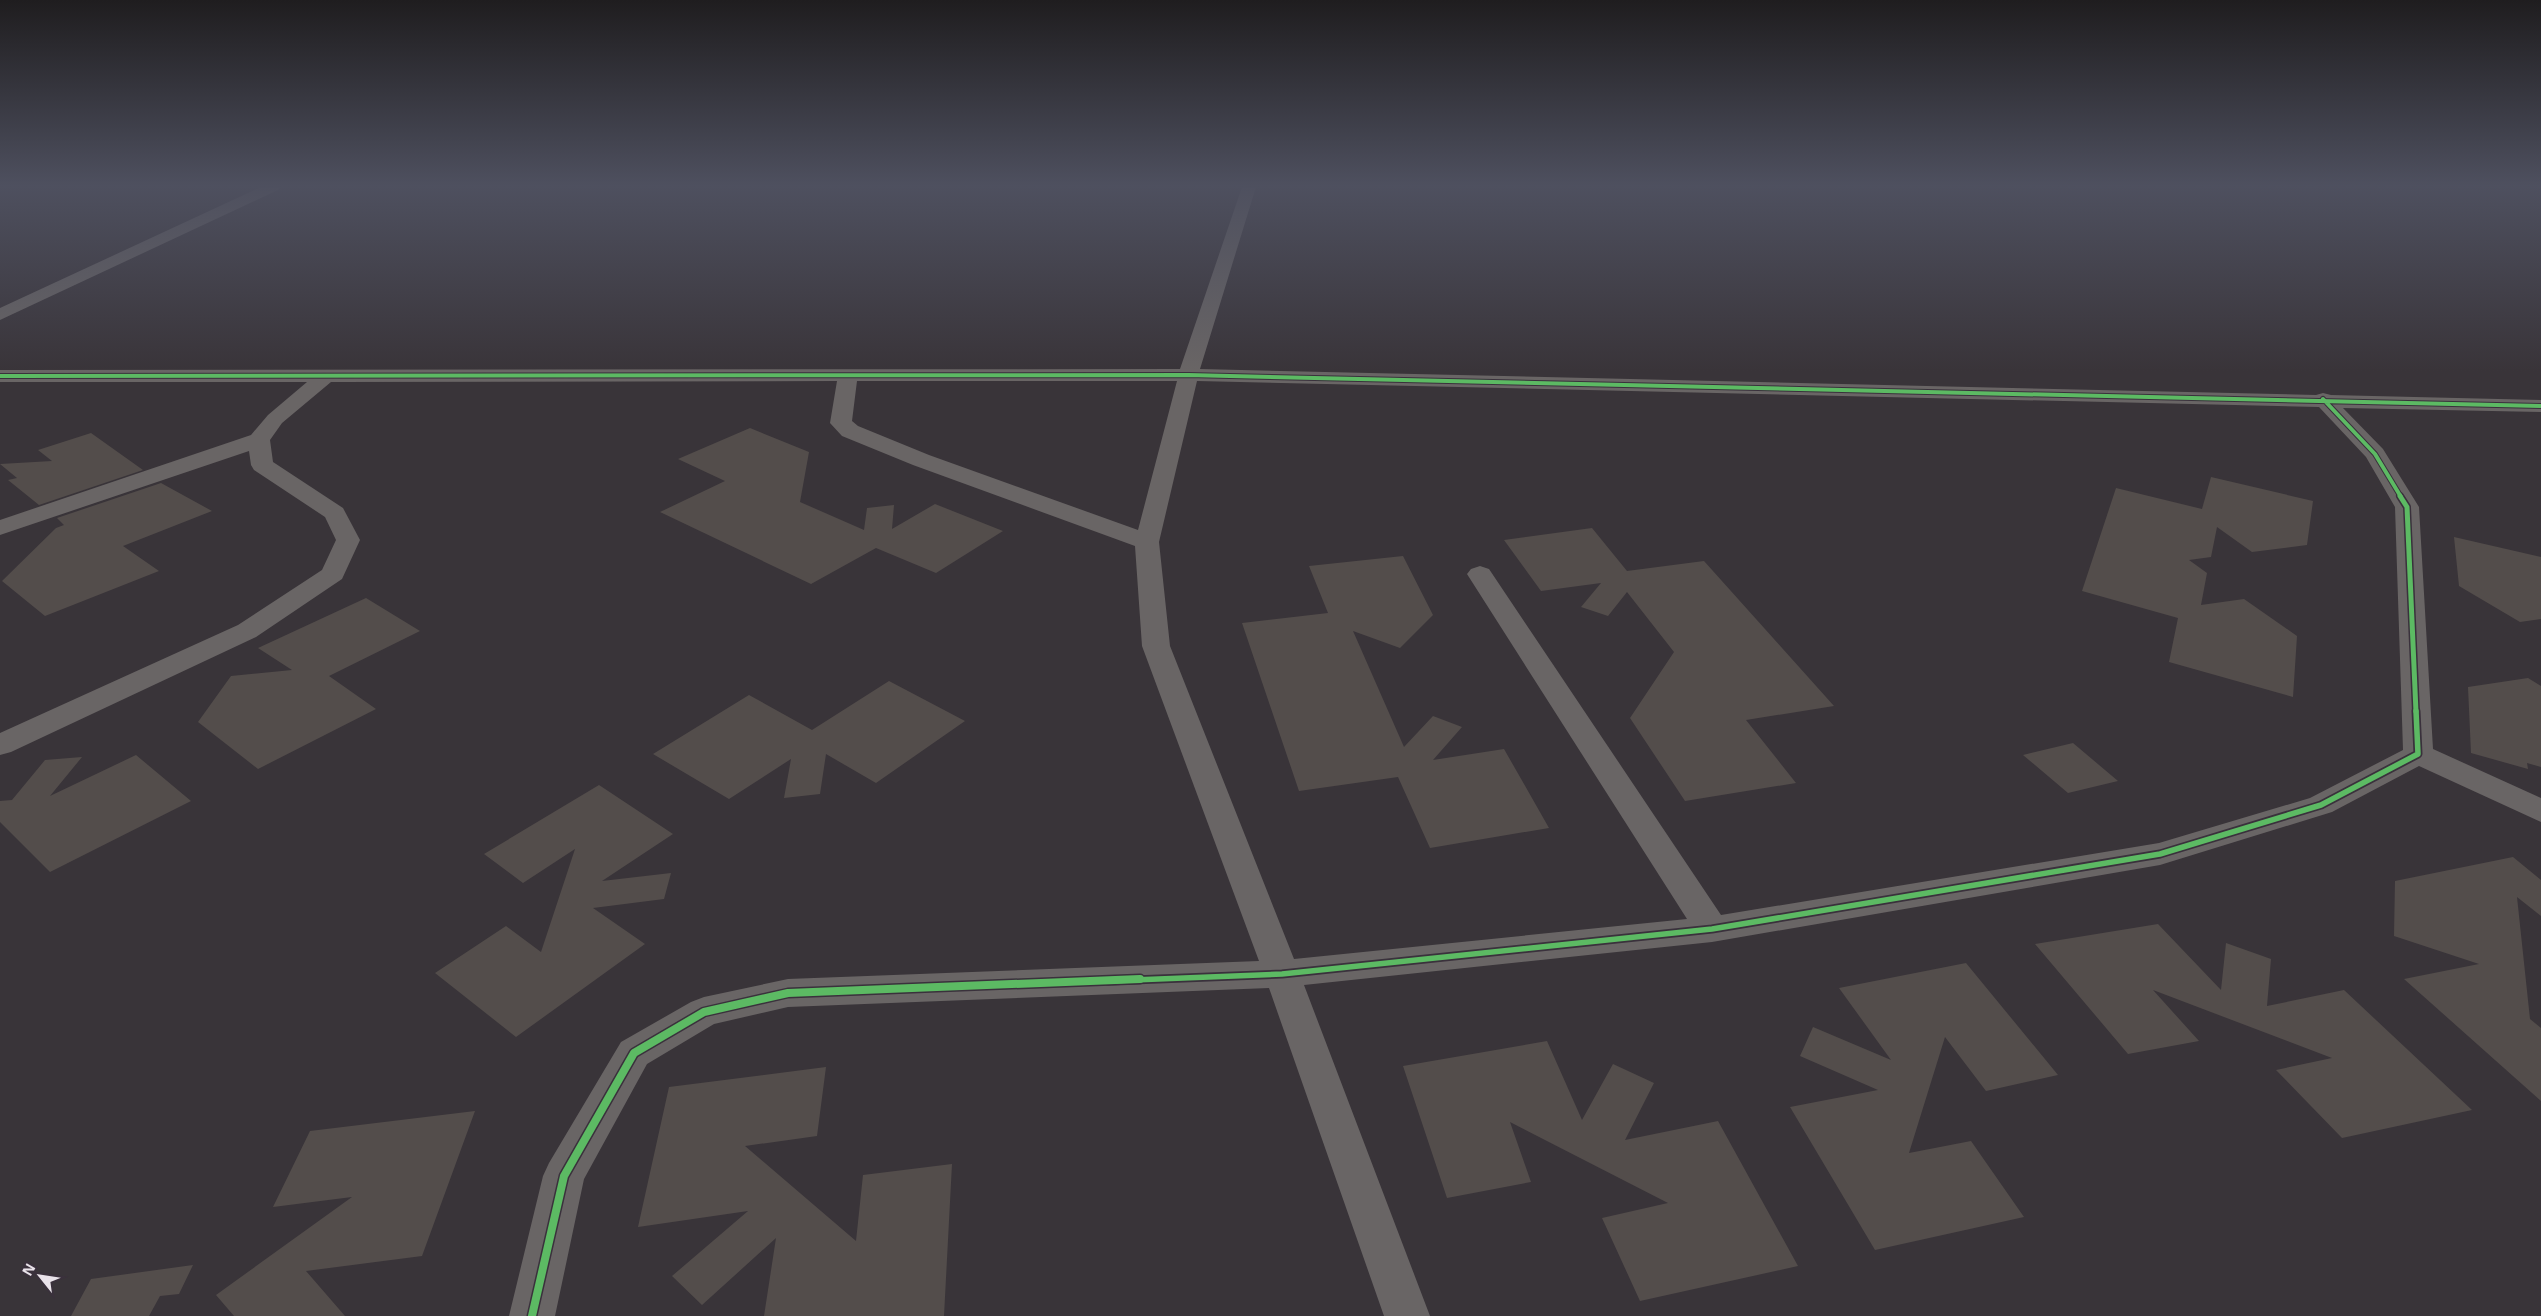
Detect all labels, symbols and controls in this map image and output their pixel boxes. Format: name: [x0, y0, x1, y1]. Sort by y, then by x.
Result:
north arrow: [15, 1251, 65, 1301]
text: N: [17, 1260, 39, 1279]

